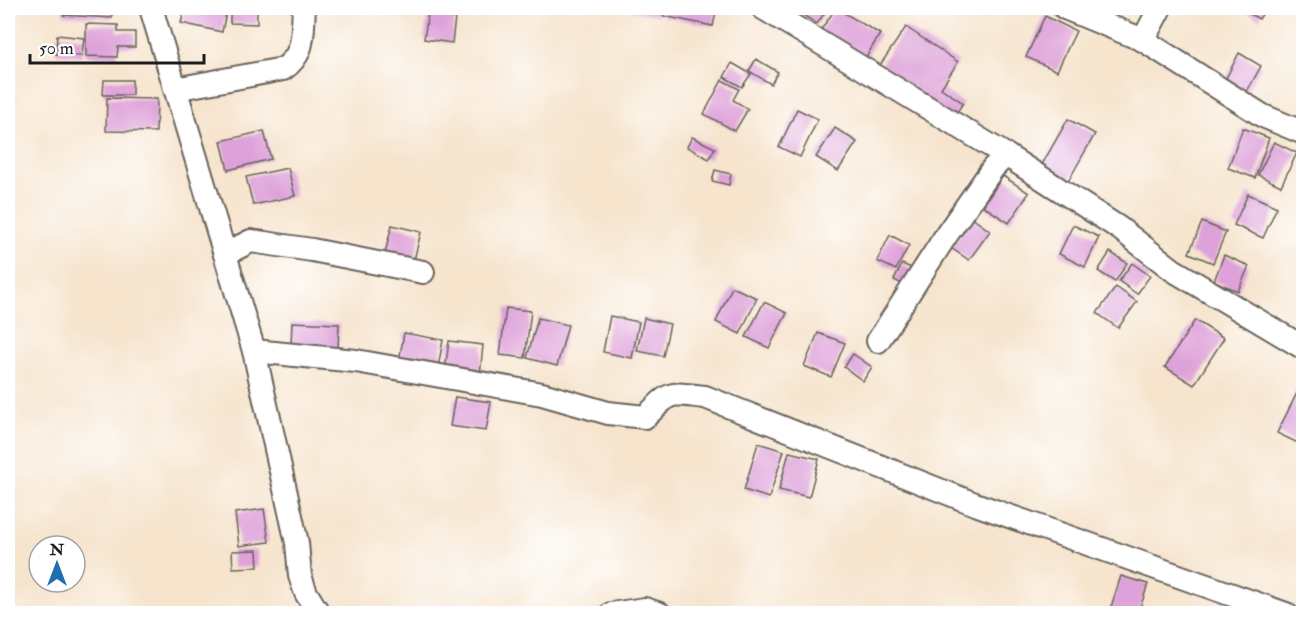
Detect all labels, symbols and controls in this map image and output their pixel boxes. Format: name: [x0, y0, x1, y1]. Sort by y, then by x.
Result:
scale bar: [30, 27, 204, 65]
text: 50 m: [39, 37, 74, 60]
north arrow: [27, 534, 87, 594]
text: N: [49, 540, 65, 560]

